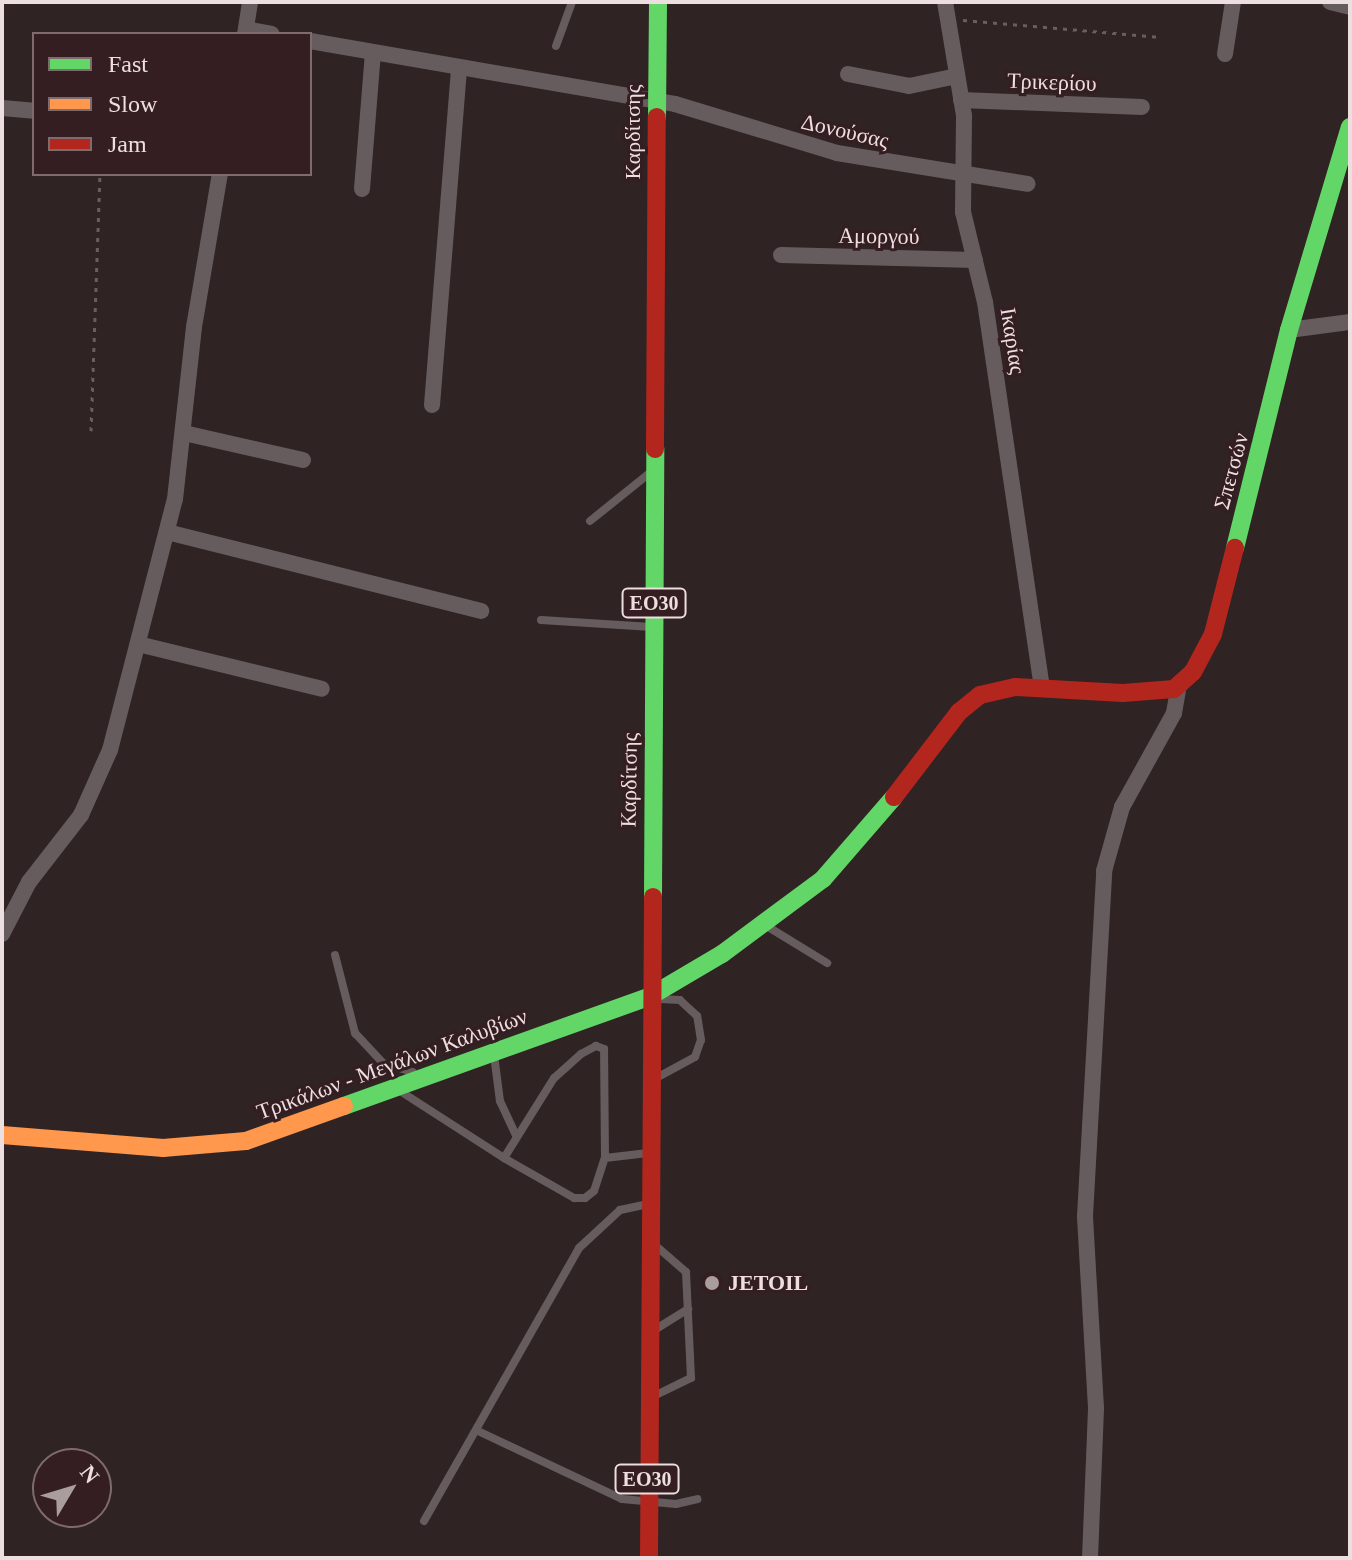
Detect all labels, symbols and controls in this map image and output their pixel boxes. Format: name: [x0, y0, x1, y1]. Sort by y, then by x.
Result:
legend: [32, 32, 312, 176]
text: Fast: [108, 51, 148, 77]
street label: Τρικερίου: [1007, 67, 1097, 97]
street label: Καρδίτσης: [620, 85, 646, 179]
text: Slow: [108, 91, 157, 117]
street label: Δονούσας: [799, 108, 891, 154]
text: Jam: [108, 131, 147, 157]
street label: Αμοργού: [838, 222, 920, 250]
street label: Ικαρίας: [995, 306, 1031, 376]
street label: Σπετσών: [1208, 430, 1254, 512]
road number: ΕΟ30: [620, 587, 688, 619]
street label: Καρδίτσης: [615, 732, 643, 828]
street label: Τρικάλων - Μεγάλων Καλυβίων: [253, 1003, 531, 1125]
place label: JETOIL: [728, 1270, 808, 1296]
marker: JETOIL: [703, 1274, 721, 1292]
north arrow: [32, 1448, 112, 1528]
text: N: [75, 1460, 104, 1488]
road number: ΕΟ30: [613, 1463, 681, 1495]

